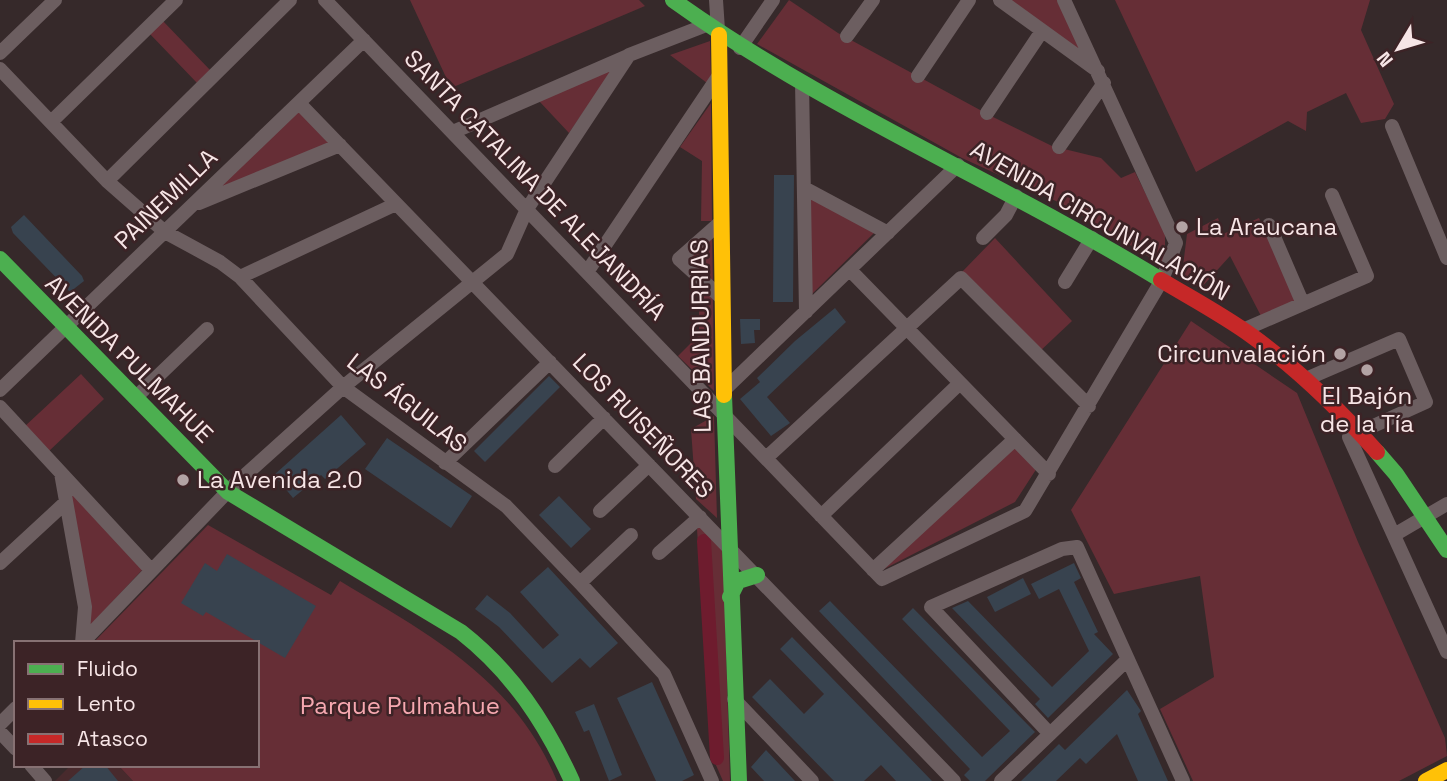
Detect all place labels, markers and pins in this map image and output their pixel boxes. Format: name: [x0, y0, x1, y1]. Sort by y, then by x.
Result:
place label: La Araucana: [1196, 211, 1338, 242]
marker: La Araucana: [1174, 219, 1190, 235]
place label: Circunvalación: [1157, 338, 1326, 369]
marker: Circunvalación: [1332, 346, 1348, 362]
marker: El Bajón de la Tía: [1359, 362, 1375, 378]
place label: El Bajón de la Tía: [1320, 380, 1414, 439]
place label: La Avenida 2.0: [197, 464, 363, 495]
marker: La Avenida 2.0: [175, 472, 191, 488]

